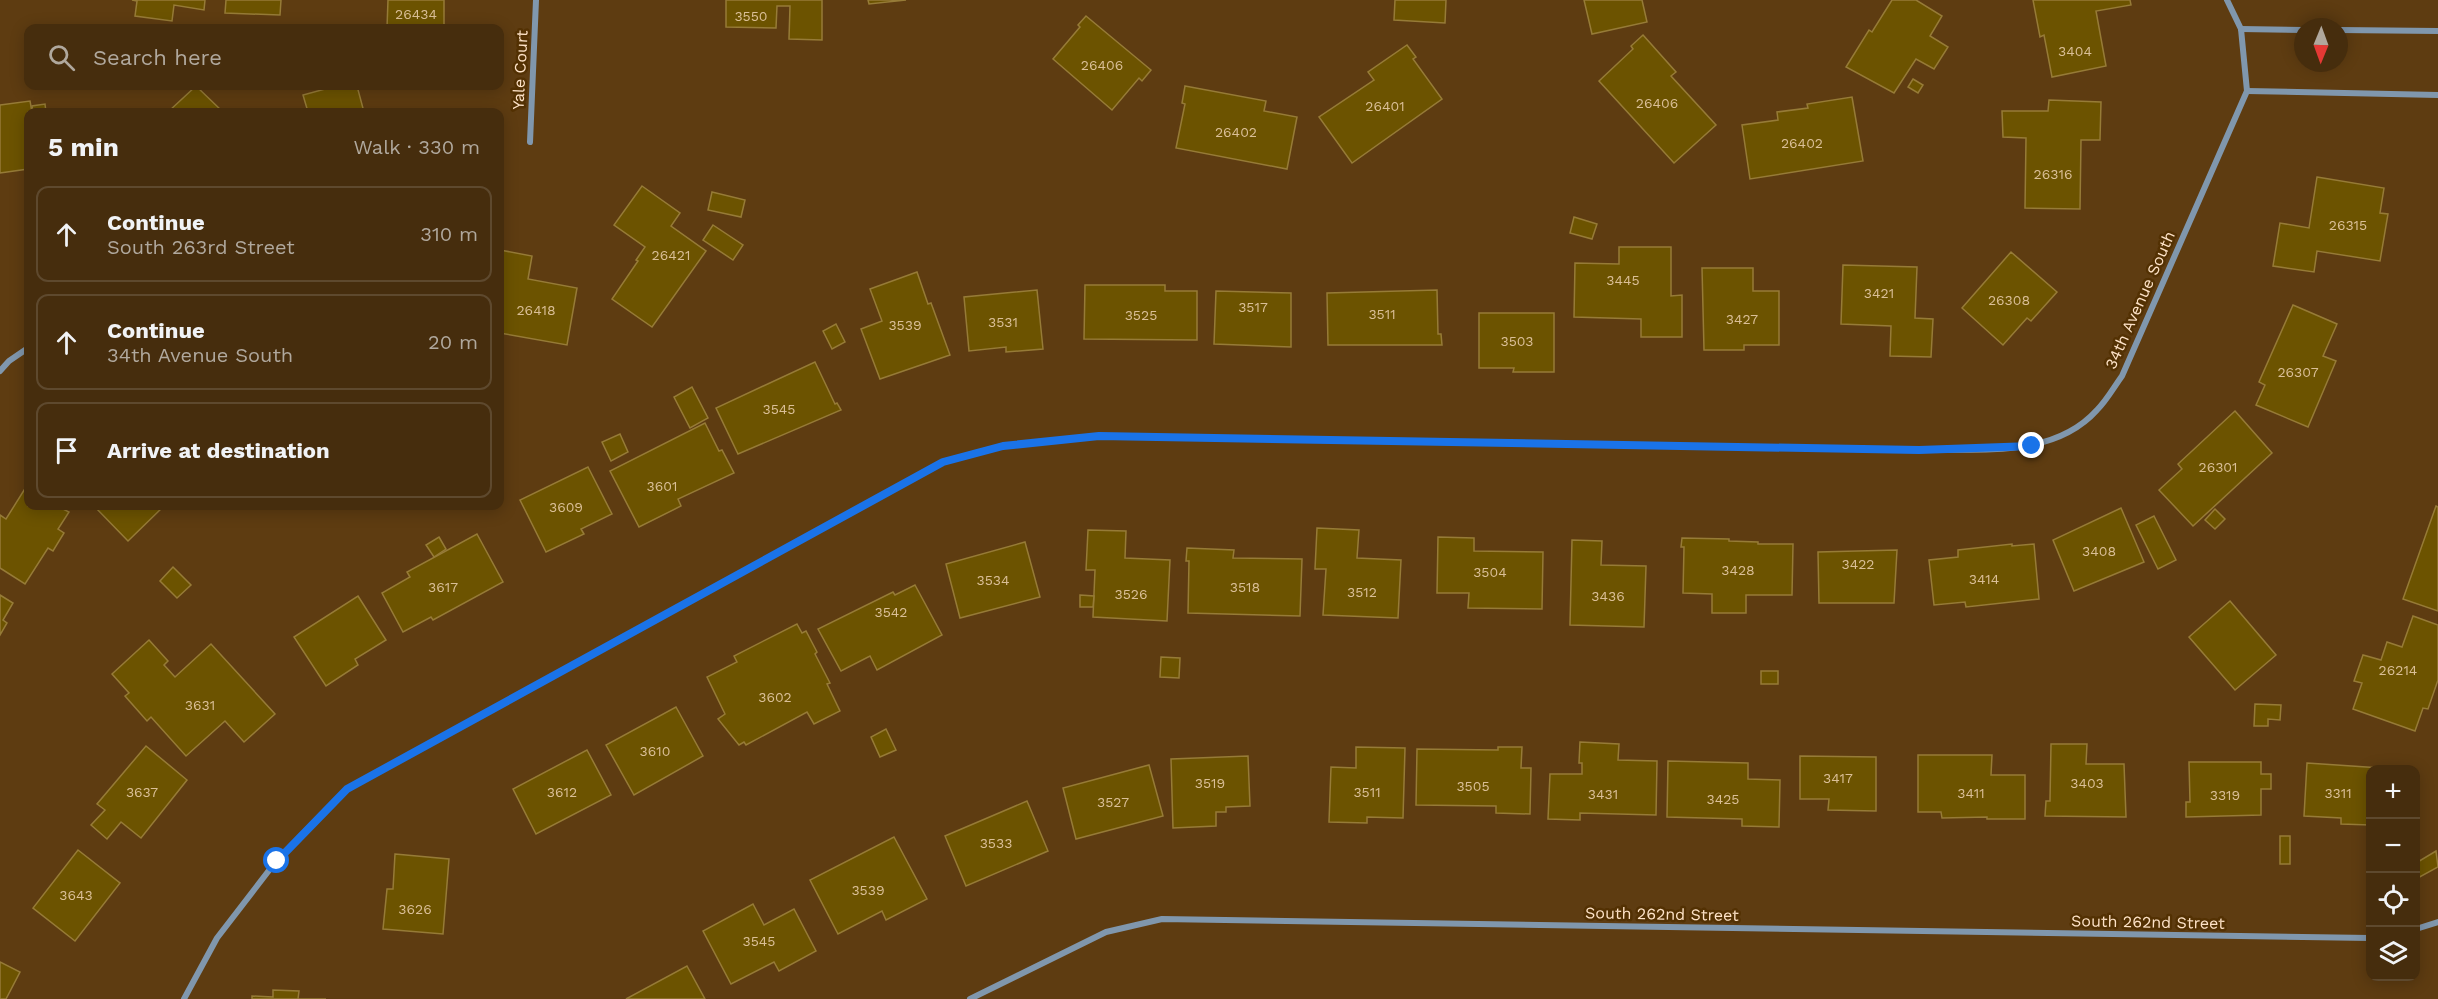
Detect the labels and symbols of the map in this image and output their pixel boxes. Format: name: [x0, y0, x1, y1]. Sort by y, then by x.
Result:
house number: 26434: [395, 6, 437, 22]
house number: 3550: [734, 8, 768, 24]
north arrow: [2294, 18, 2348, 72]
street label: Yale Court: [508, 29, 532, 110]
house number: 3404: [2058, 43, 2092, 59]
house number: 26406: [1081, 57, 1123, 73]
house number: 26406: [1636, 95, 1678, 111]
house number: 26401: [1365, 98, 1405, 114]
house number: 26402: [1215, 124, 1257, 140]
house number: 26402: [1781, 135, 1823, 151]
house number: 26316: [2034, 166, 2072, 182]
house number: 26315: [2329, 217, 2367, 233]
street label: 34th Avenue South: [2101, 228, 2179, 372]
house number: 26421: [652, 247, 690, 263]
house number: 3445: [1606, 272, 1640, 288]
house number: 3421: [1864, 285, 1894, 301]
house number: 26308: [1988, 292, 2030, 308]
house number: 3517: [1238, 299, 1268, 315]
house number: 26418: [516, 302, 556, 318]
house number: 3511: [1368, 306, 1396, 322]
house number: 3525: [1125, 307, 1157, 323]
house number: 3427: [1726, 311, 1758, 327]
house number: 3531: [988, 314, 1018, 330]
house number: 3539: [888, 317, 922, 333]
house number: 3503: [1501, 333, 1533, 349]
house number: 26307: [2277, 364, 2319, 380]
house number: 3545: [762, 401, 796, 417]
route end: [2018, 432, 2044, 458]
house number: 26301: [2198, 459, 2238, 475]
house number: 3601: [647, 478, 677, 494]
house number: 3609: [549, 499, 583, 515]
house number: 3408: [2082, 543, 2116, 559]
house number: 3422: [1841, 556, 1875, 572]
house number: 3428: [1721, 562, 1755, 578]
house number: 3504: [1473, 564, 1507, 580]
house number: 3414: [1969, 571, 1999, 587]
house number: 3534: [976, 572, 1010, 588]
house number: 3617: [428, 579, 458, 595]
house number: 3518: [1230, 579, 1260, 595]
house number: 3512: [1347, 584, 1377, 600]
house number: 3526: [1115, 586, 1147, 602]
house number: 3436: [1591, 588, 1625, 604]
house number: 3542: [874, 604, 908, 620]
house number: 26214: [2379, 662, 2417, 678]
house number: 3602: [758, 689, 792, 705]
house number: 3631: [185, 697, 215, 713]
house number: 3610: [640, 743, 670, 759]
house number: 3417: [1823, 770, 1853, 786]
house number: 3519: [1195, 775, 1225, 791]
house number: 3403: [2070, 775, 2104, 791]
house number: 3505: [1456, 778, 1490, 794]
house number: 3637: [126, 784, 158, 800]
house number: 3612: [547, 784, 577, 800]
house number: 3511: [1353, 784, 1381, 800]
house number: 3411: [1957, 785, 1985, 801]
house number: 3311: [2324, 785, 2352, 801]
house number: 3431: [1588, 786, 1618, 802]
house number: 3319: [2210, 787, 2240, 803]
house number: 3425: [1706, 791, 1740, 807]
house number: 3527: [1097, 794, 1129, 810]
house number: 3533: [980, 835, 1012, 851]
route start: [263, 847, 289, 873]
house number: 3539: [851, 882, 885, 898]
house number: 3643: [59, 887, 93, 903]
house number: 3626: [398, 901, 432, 917]
street label: South 262nd Street: [1585, 903, 1739, 925]
street label: South 262nd Street: [2071, 911, 2225, 933]
house number: 3545: [742, 933, 776, 949]

